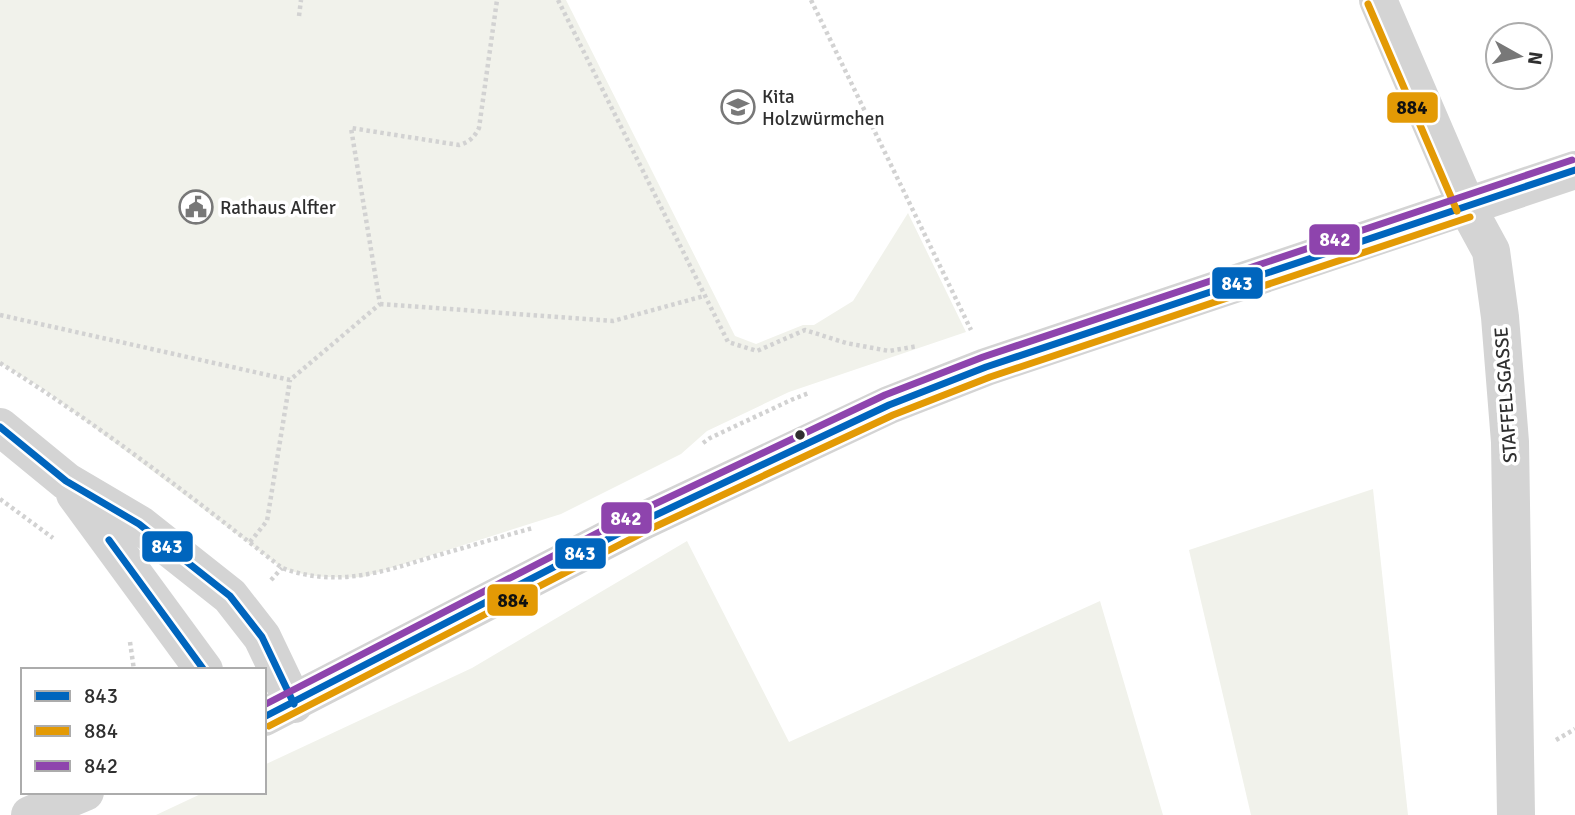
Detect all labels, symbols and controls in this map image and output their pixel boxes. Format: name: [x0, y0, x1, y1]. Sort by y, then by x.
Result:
north arrow: [1484, 21, 1554, 91]
text: N: [1522, 50, 1548, 66]
place label: Kita Holzwürmchen: [762, 85, 885, 131]
school or university icon: Kita Holzwürmchen: [719, 88, 757, 126]
line badge: 884: [1386, 91, 1439, 124]
text: 884: [1397, 96, 1427, 120]
public building icon: Rathaus Alfter: [177, 188, 215, 226]
place label: Rathaus Alfter: [220, 196, 336, 220]
line badge: 842: [1308, 223, 1361, 256]
text: 842: [1320, 228, 1350, 252]
line badge: 843: [1211, 266, 1264, 300]
text: 843: [1222, 272, 1252, 296]
street label: STAFFELSGASSE: [1489, 326, 1523, 464]
unlabelled marker: [793, 428, 807, 442]
line badge: 842: [600, 501, 653, 535]
text: 842: [611, 507, 641, 531]
line badge: 843: [141, 530, 194, 563]
text: 843: [152, 535, 182, 559]
line badge: 843: [554, 537, 607, 570]
text: 843: [565, 542, 595, 566]
line badge: 884: [486, 583, 539, 617]
text: 884: [498, 589, 528, 613]
legend: [21, 668, 266, 794]
text: 843: [84, 683, 118, 709]
text: 884: [84, 718, 118, 744]
text: 842: [84, 753, 118, 779]

